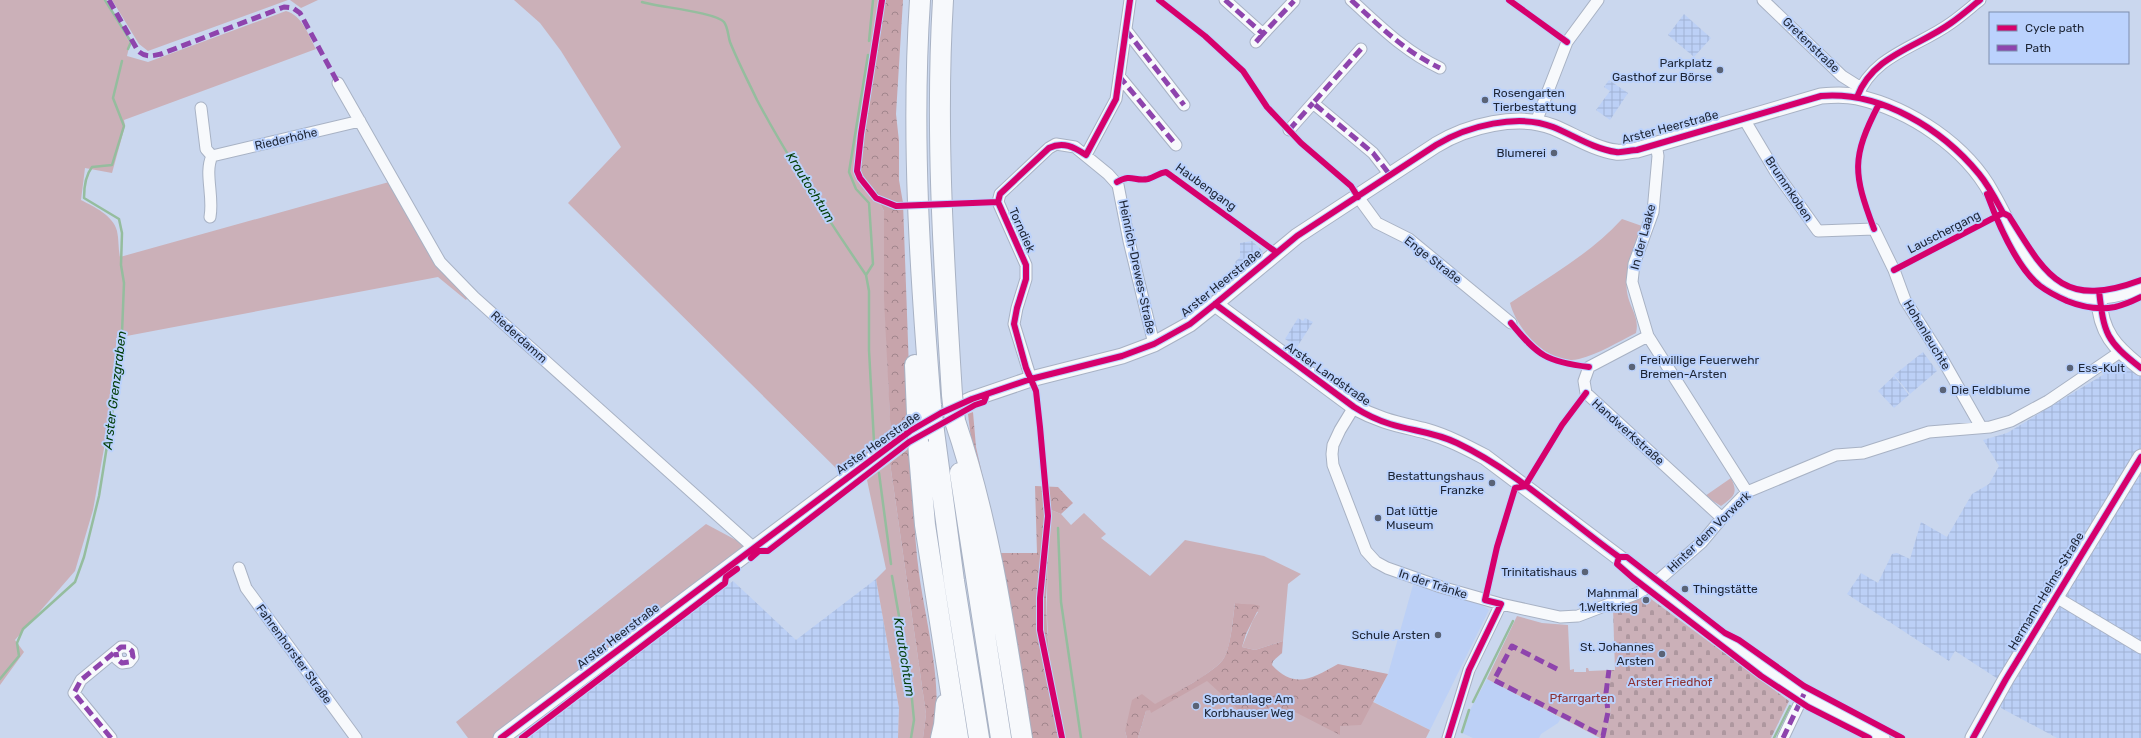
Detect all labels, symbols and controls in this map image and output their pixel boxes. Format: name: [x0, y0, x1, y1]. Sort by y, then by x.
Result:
legend: [1989, 12, 2129, 64]
street label: Gretenstraße: [1780, 14, 1843, 76]
text: Cycle path: [2025, 21, 2084, 35]
text: Path: [2025, 41, 2051, 55]
place label: Parkplatz Gasthof zur Börse: [1612, 56, 1712, 84]
marker: Parkplatz Gasthof zur Börse: [1715, 65, 1725, 75]
place label: Rosengarten Tierbestattung: [1493, 86, 1576, 114]
marker: Rosengarten Tierbestattung: [1480, 95, 1490, 105]
street label: Arster Heerstraße: [1620, 107, 1720, 147]
street label: Riederhöhe: [253, 125, 319, 153]
place label: Blumerei: [1496, 146, 1546, 160]
marker: Blumerei: [1549, 148, 1559, 158]
water label: Krautochtum: [783, 149, 838, 225]
street label: Brummkoben: [1762, 154, 1816, 224]
street label: Haubengang: [1173, 160, 1239, 214]
street label: Heinrich-Drewes-Straße: [1116, 199, 1158, 336]
street label: In der Laake: [1628, 202, 1659, 271]
street label: Torndiek: [1006, 205, 1038, 255]
street label: Lauschergang: [1905, 208, 1983, 256]
street label: Enge Straße: [1402, 233, 1464, 287]
street label: Arster Heerstraße: [1178, 246, 1264, 320]
street label: Hohenleuchte: [1901, 298, 1953, 373]
street label: Riederdamm: [488, 308, 550, 366]
water label: Arster Grenzgraben: [100, 330, 130, 451]
street label: Arster Landstraße: [1283, 339, 1374, 409]
place label: Freiwillige Feuerwehr Bremen-Arsten: [1640, 353, 1760, 381]
place label: Ess-Kult: [2078, 361, 2125, 375]
marker: Freiwillige Feuerwehr Bremen-Arsten: [1627, 362, 1637, 372]
marker: Ess-Kult: [2065, 363, 2075, 373]
place label: Die Feldblume: [1951, 383, 2030, 397]
marker: Die Feldblume: [1938, 385, 1948, 395]
street label: Handwerkstraße: [1589, 396, 1667, 468]
street label: Arster Heerstraße: [833, 409, 923, 477]
place label: Bestattungshaus Franzke: [1387, 469, 1484, 497]
marker: Bestattungshaus Franzke: [1487, 478, 1497, 488]
street label: Hinter dem Vorwerk: [1665, 488, 1754, 575]
place label: Dat lüttje Museum: [1386, 504, 1438, 532]
marker: Dat lüttje Museum: [1373, 513, 1383, 523]
street label: Hermann-Helms-Straße: [2005, 529, 2087, 652]
place label: Trinitatishaus: [1501, 565, 1577, 579]
street label: In der Tränke: [1397, 566, 1469, 602]
marker: Trinitatishaus: [1580, 567, 1590, 577]
place label: Thingstätte: [1693, 582, 1758, 596]
marker: Thingstätte: [1680, 584, 1690, 594]
place label: Mahnmal 1.Weltkrieg: [1579, 586, 1638, 614]
marker: Mahnmal 1.Weltkrieg: [1641, 595, 1651, 605]
street label: Arster Heerstraße: [574, 600, 662, 672]
street label: Fahrenhorster Straße: [253, 602, 335, 707]
water label: Krautochtum: [891, 616, 918, 698]
place label: Schule Arsten: [1352, 628, 1430, 642]
marker: Schule Arsten: [1433, 630, 1443, 640]
place label: St. Johannes Arsten: [1580, 640, 1654, 668]
marker: St. Johannes Arsten: [1657, 649, 1667, 659]
park label: Arster Friedhof: [1628, 675, 1713, 689]
park label: Pfarrgarten: [1550, 691, 1614, 705]
place label: Sportanlage Am Korbhauser Weg: [1204, 692, 1294, 720]
marker: Sportanlage Am Korbhauser Weg: [1191, 701, 1201, 711]

